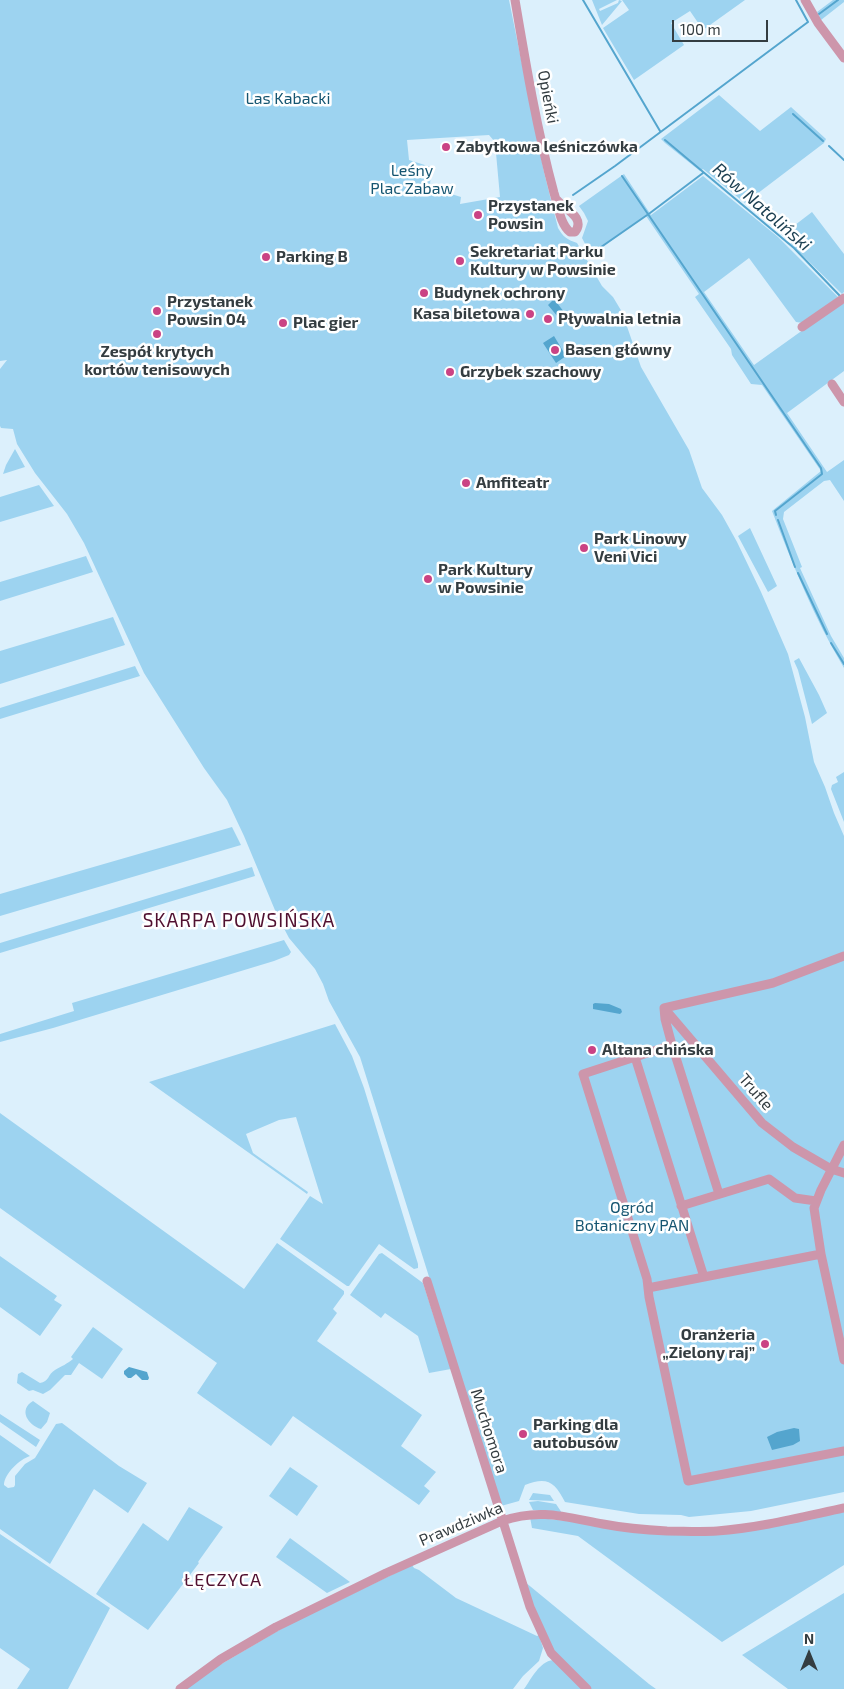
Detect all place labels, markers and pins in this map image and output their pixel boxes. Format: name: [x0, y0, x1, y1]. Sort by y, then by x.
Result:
place label: Zabytkowa leśniczówka: [456, 137, 638, 157]
marker: Zabytkowa leśniczówka: [440, 141, 452, 153]
place label: Przystanek Powsin: [488, 196, 574, 234]
marker: Przystanek Powsin: [472, 209, 484, 221]
place label: Sekretariat Parku Kultury w Powsinie: [470, 242, 616, 280]
place label: Parking B: [276, 247, 348, 267]
marker: Parking B: [260, 251, 272, 263]
marker: Sekretariat Parku Kultury w Powsinie: [454, 255, 466, 267]
place label: Budynek ochrony: [434, 283, 565, 303]
marker: Budynek ochrony: [418, 287, 430, 299]
place label: Przystanek Powsin 04: [167, 292, 253, 330]
place label: Kasa biletowa: [413, 304, 520, 324]
marker: Przystanek Powsin 04: [151, 305, 163, 317]
marker: Kasa biletowa: [524, 308, 536, 320]
place label: Pływalnia letnia: [558, 309, 681, 329]
place label: Plac gier: [293, 313, 358, 333]
marker: Pływalnia letnia: [542, 313, 554, 325]
marker: Plac gier: [277, 317, 289, 329]
marker: Zespół krytych kortów tenisowych: [151, 328, 163, 340]
place label: Basen główny: [565, 340, 672, 360]
place label: Zespół krytych kortów tenisowych: [84, 342, 230, 380]
marker: Basen główny: [549, 344, 561, 356]
place label: Grzybek szachowy: [460, 362, 601, 382]
marker: Grzybek szachowy: [444, 366, 456, 378]
place label: Amfiteatr: [476, 473, 549, 493]
marker: Amfiteatr: [460, 477, 472, 489]
place label: Park Linowy Veni Vici: [594, 529, 687, 567]
marker: Park Linowy Veni Vici: [578, 542, 590, 554]
place label: Park Kultury w Powsinie: [438, 560, 533, 598]
marker: Park Kultury w Powsinie: [422, 573, 434, 585]
place label: Altana chińska: [602, 1040, 714, 1060]
marker: Altana chińska: [586, 1044, 598, 1056]
place label: Oranżeria „Zielony raj”: [662, 1325, 755, 1363]
marker: Oranżeria „Zielony raj”: [759, 1338, 771, 1350]
place label: Parking dla autobusów: [533, 1415, 618, 1453]
marker: Parking dla autobusów: [517, 1428, 529, 1440]

